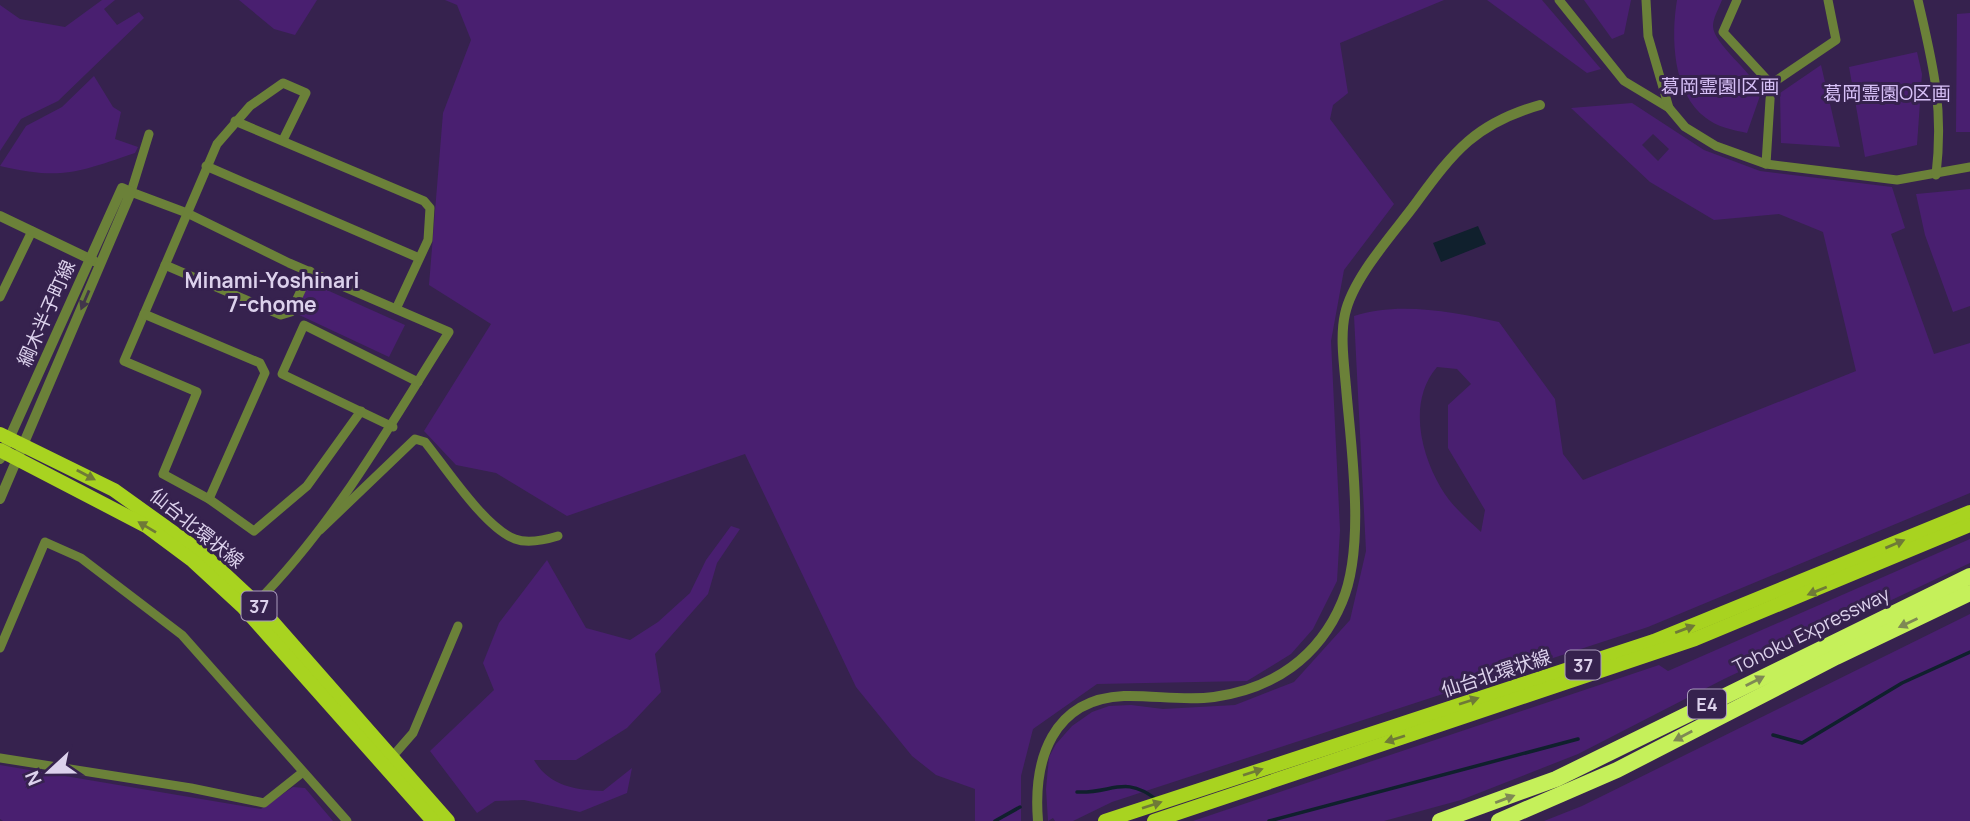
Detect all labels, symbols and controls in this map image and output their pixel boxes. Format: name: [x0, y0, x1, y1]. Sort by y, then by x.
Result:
park label: 葛岡霊園I区画: [1661, 73, 1779, 99]
park label: 葛岡霊園O区画: [1823, 80, 1951, 106]
street label: 綱木半子町線: [11, 256, 81, 370]
district label: Minami-Yoshinari 7-chome: [185, 266, 359, 318]
one-way arrow: [79, 290, 90, 311]
one-way arrow: [76, 469, 96, 480]
street label: 仙台北環状線: [145, 482, 249, 574]
one-way arrow: [137, 521, 156, 534]
one-way arrow: [1885, 538, 1906, 549]
street label: Tohoku Expressway: [1728, 581, 1894, 679]
one-way arrow: [1806, 585, 1827, 596]
road number: 37: [242, 592, 276, 620]
one-way arrow: [1898, 617, 1918, 628]
one-way arrow: [1674, 624, 1695, 635]
street label: 仙台北環状線: [1438, 643, 1554, 703]
road number: 37: [1566, 650, 1600, 680]
one-way arrow: [1745, 675, 1765, 686]
road number: E4: [1688, 690, 1726, 718]
one-way arrow: [1459, 696, 1480, 706]
one-way arrow: [1673, 730, 1693, 742]
one-way arrow: [1384, 734, 1405, 745]
north arrow: [14, 737, 84, 807]
one-way arrow: [1242, 766, 1263, 777]
text: N: [19, 767, 48, 790]
one-way arrow: [1495, 794, 1516, 805]
one-way arrow: [1142, 799, 1163, 809]

